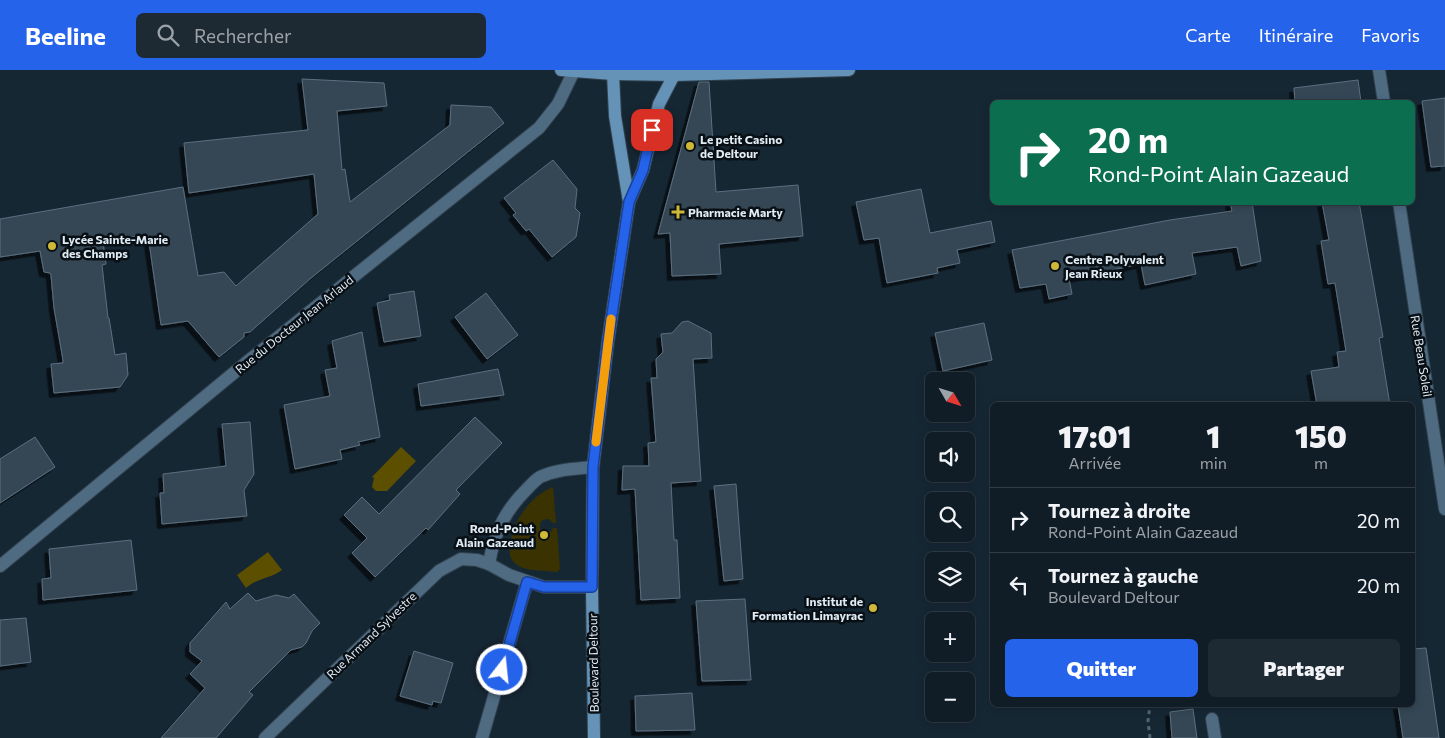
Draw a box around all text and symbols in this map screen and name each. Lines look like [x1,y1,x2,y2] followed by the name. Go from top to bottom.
[136,13,486,58] search box
[25,21,106,50] text: Beeline
[154,21,182,49] icon: search
[194,24,292,47] text: Rechercher
[1185,24,1231,46] text: Carte
[1259,24,1333,46] text: Itinéraire
[1361,24,1420,46] text: Favoris
[631,109,673,151] pin
[638,116,666,144] icon: arrive
[1088,117,1168,160] text: 20 m
[1005,120,1070,185] icon: right
[700,132,782,160] place label: Le petit Casino de Deltour
[684,140,696,152] marker: Le petit Casino de Deltour
[1088,160,1349,187] text: Rond-Point Alain Gazeaud
[688,205,783,219] place label: Pharmacie Marty
[672,206,684,218] marker: Pharmacie Marty
[62,232,168,260] place label: Lycée Sainte-Marie des Champs
[46,240,58,252] marker: Lycée Sainte-Marie des Champs
[1065,252,1164,281] place label: Centre Polyvalent Jean Rieux
[1049,260,1061,272] marker: Centre Polyvalent Jean Rieux
[232,272,356,377] street label: Rue du Docteur Jean Arlaud
[1409,314,1435,398] street label: Rue Beau Soleil
[925,372,975,422] north arrow
[925,372,975,722] map controls
[1058,417,1132,454] text: 17:01
[1206,417,1220,454] text: 1
[1295,417,1347,454] text: 150
[925,432,975,482] button: sound
[1068,453,1121,472] text: Arrivée
[1200,453,1227,472] text: min
[1314,453,1328,472] text: m
[925,492,975,542] button: search
[1048,499,1190,522] text: Tournez à droite
[1005,506,1033,534] icon: right
[1357,509,1400,532] text: 20 m
[455,521,534,549] place label: Rond-Point Alain Gazeaud
[1048,522,1238,541] text: Rond-Point Alain Gazeaud
[538,529,550,541] marker: Rond-Point Alain Gazeaud
[925,552,975,602] button: layers
[1048,564,1198,587] text: Tournez à gauche
[1005,571,1033,599] icon: left
[1357,574,1400,597] text: 20 m
[1048,587,1180,606] text: Boulevard Deltour
[323,589,419,681] street label: Rue Armand Sylvestre
[752,594,863,622] place label: Institut de Formation Limayrac
[867,602,879,614] marker: Institut de Formation Limayrac
[925,612,975,662] button: +
[585,613,601,712] street label: Boulevard Deltour
[1005,639,1198,697] button: Quitter
[1208,639,1400,697] button: Partager
[475,643,527,695] position arrow
[925,672,975,722] button: −

